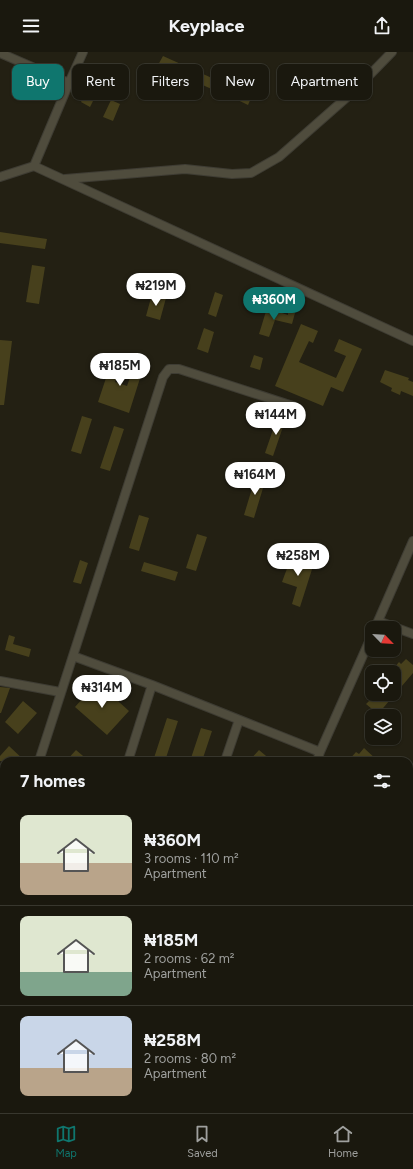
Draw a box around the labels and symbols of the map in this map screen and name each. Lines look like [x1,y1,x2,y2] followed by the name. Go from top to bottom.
[128,273,184,307] pin: ₦219M
[246,287,302,321] pin: ₦360M
[92,353,148,387] pin: ₦185M
[248,402,304,436] pin: ₦144M
[227,462,283,496] pin: ₦164M
[270,543,326,577] pin: ₦258M
[365,621,401,657] north arrow
[74,675,130,709] pin: ₦314M

